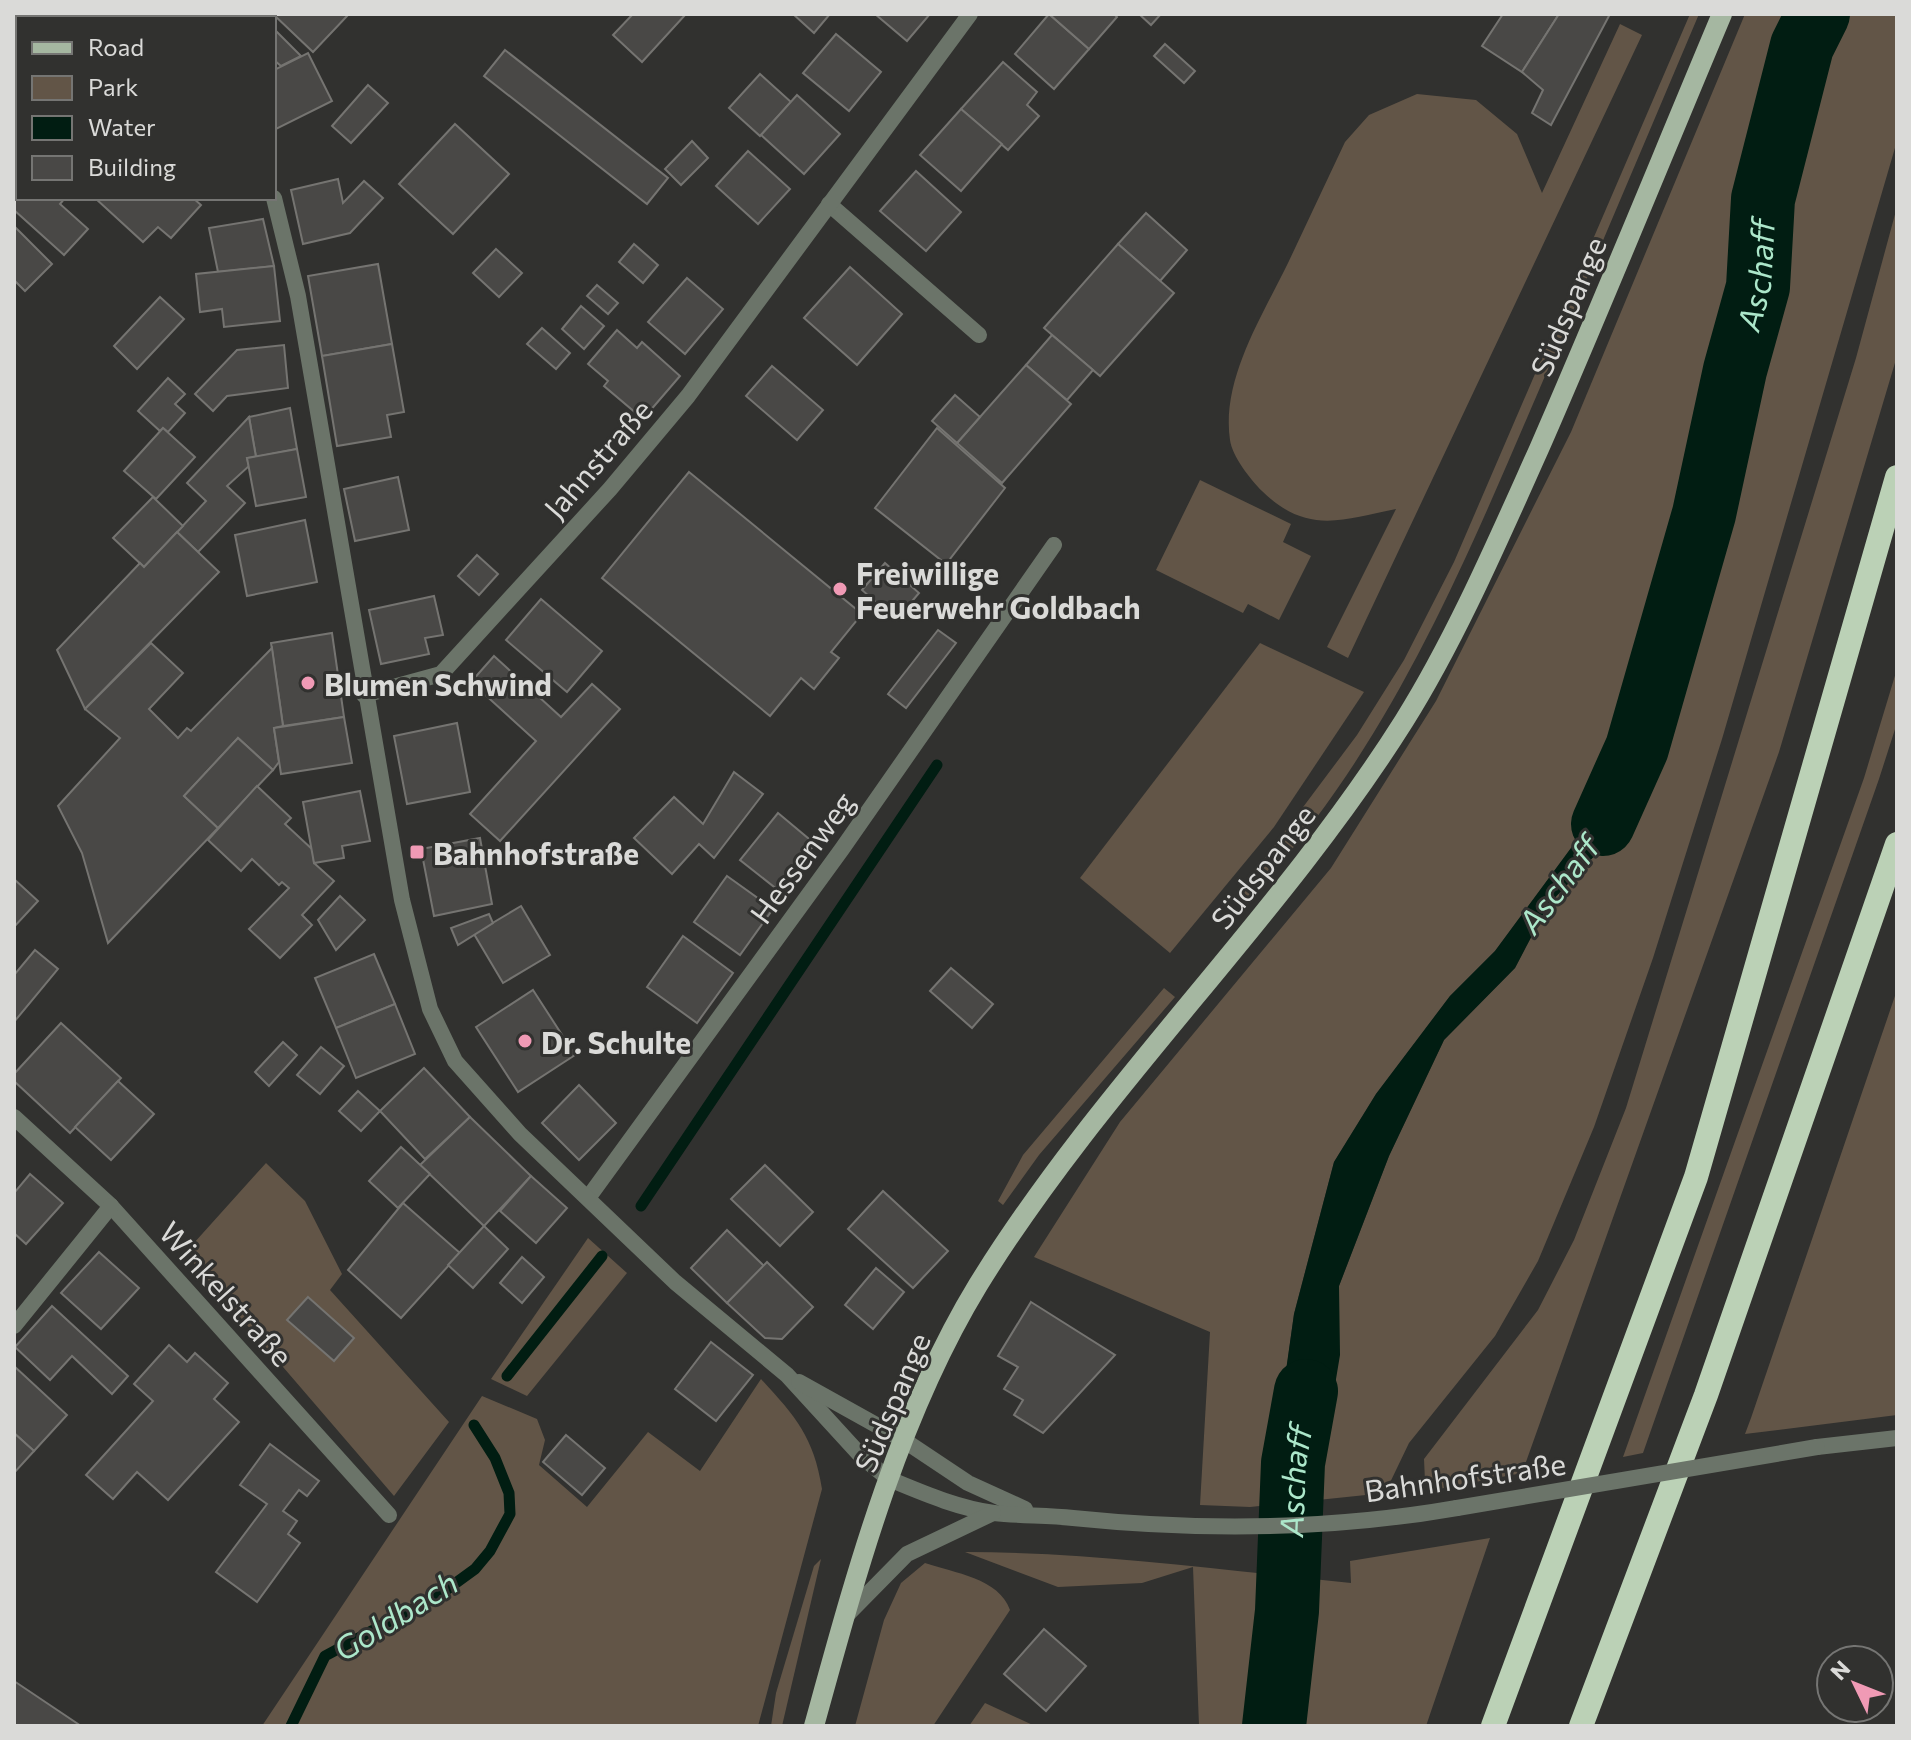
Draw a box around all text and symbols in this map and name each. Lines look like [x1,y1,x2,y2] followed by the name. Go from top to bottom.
[16,16,276,200] legend
[88,32,144,61] text: Road
[88,72,138,101] text: Park
[88,112,156,141] text: Water
[88,152,176,181] text: Building
[1727,215,1782,336] water label: Aschaff
[1521,231,1613,381] street label: Südspange
[535,391,659,525] street label: Jahnstraße
[856,554,1141,625] place label: Freiwillige Feuerwehr Goldbach
[831,580,849,598] marker: Freiwillige Feuerwehr Goldbach
[324,665,552,702] place label: Blumen Schwind
[299,674,317,692] marker: Blumen Schwind
[741,784,861,930] street label: Hessenweg
[1202,796,1322,936] street label: Südspange
[1508,824,1610,942] water label: Aschaff
[433,834,639,871] place label: Bahnhofstraße
[408,843,426,861] marker: Bahnhofstraße
[541,1023,691,1060] place label: Dr. Schulte
[516,1032,534,1050] marker: Dr. Schulte
[152,1213,302,1373] street label: Winkelstraße
[845,1327,937,1477] street label: Südspange
[1270,1418,1320,1539] water label: Aschaff
[1362,1444,1568,1508] street label: Bahnhofstraße
[325,1561,465,1669] water label: Goldbach
[1815,1644,1895,1724] north arrow
[1825,1655,1856,1685] text: N

